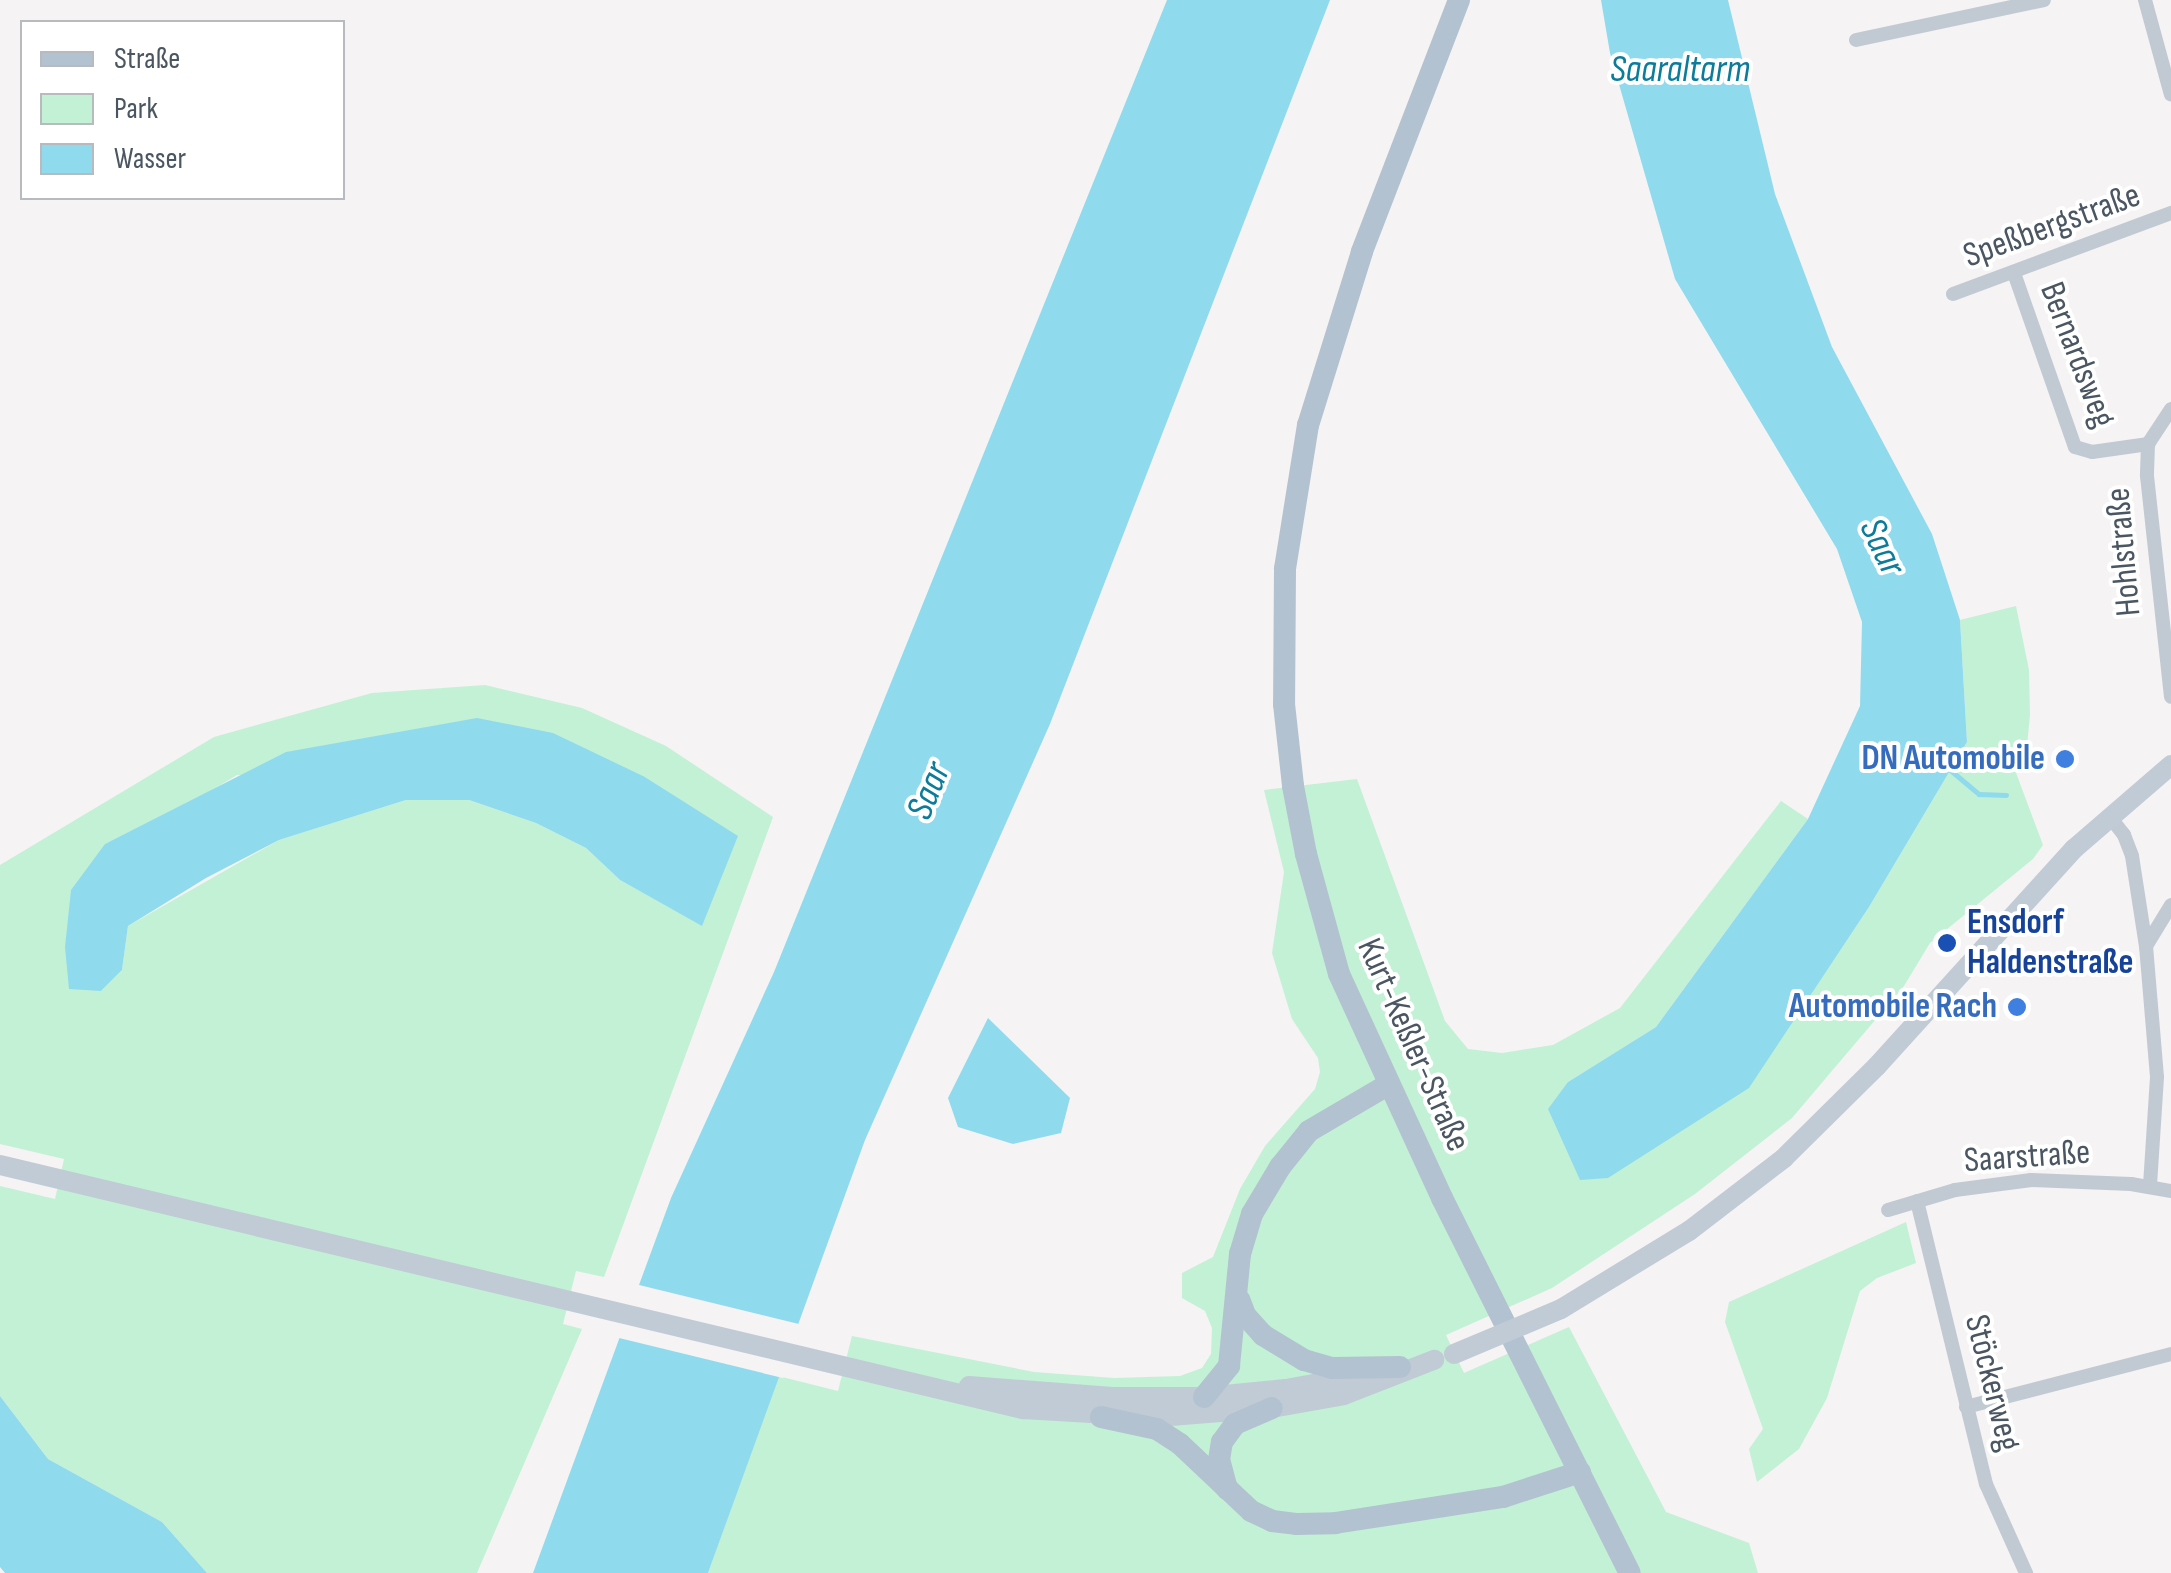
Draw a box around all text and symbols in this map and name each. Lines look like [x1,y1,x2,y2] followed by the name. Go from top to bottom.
[20,20,345,200] legend
[114,41,180,77] text: Straße
[1610,47,1750,93] water label: Saaraltarm
[114,91,158,127] text: Park
[114,141,186,177] text: Wasser
[1958,175,2146,277] street label: Speßbergstraße
[2030,276,2124,434] street label: Bernardsweg
[2097,486,2151,618] street label: Hohlstraße
[1849,511,1915,583] water label: Saar
[1861,738,2045,780] place label: DN Automobile
[2054,748,2076,770] marker: DN Automobile
[897,756,961,826] water label: Saar
[1967,902,2134,984] place label: Ensdorf Haldenstraße
[1347,932,1479,1158] street label: Kurt-Keßler-Straße
[1936,932,1958,954] marker: Ensdorf Haldenstraße
[1789,986,1997,1028] place label: Automobile Rach
[2006,996,2028,1018] marker: Automobile Rach
[1962,1132,2092,1182] street label: Saarstraße
[1955,1311,2029,1455] street label: Stöckerweg

